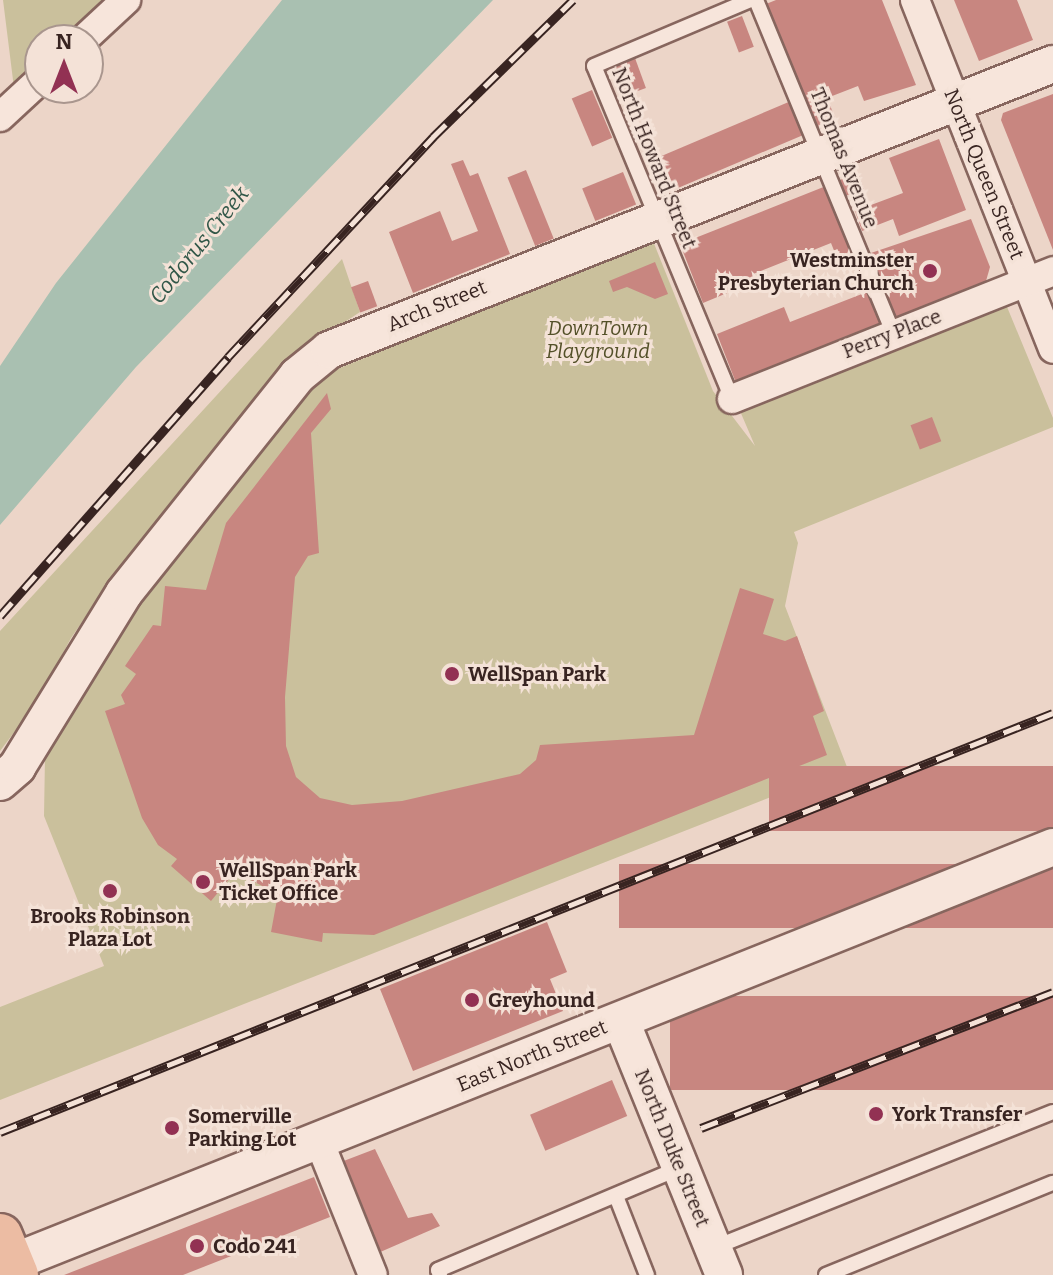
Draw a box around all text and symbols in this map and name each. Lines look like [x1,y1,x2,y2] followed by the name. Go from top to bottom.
[24,24,104,104] north arrow
[56,28,72,55] text: N
[607,64,701,252] street label: North Howard Street
[805,84,883,232] street label: Thomas Avenue
[939,85,1029,263] street label: North Queen Street
[144,181,254,309] water label: Codorus Creek
[718,248,914,295] place label: Westminster Presbyterian Church
[921,262,939,280] marker: Westminster Presbyterian Church
[384,275,490,337] street label: Arch Street
[839,304,945,364] street label: Perry Place
[546,317,650,364] park label: DownTown Playground
[468,662,606,686] place label: WellSpan Park
[443,665,461,683] marker: WellSpan Park
[219,858,357,905] place label: WellSpan Park Ticket Office
[194,873,212,891] marker: WellSpan Park Ticket Office
[101,882,119,900] marker: Brooks Robinson Plaza Lot
[30,904,190,951] place label: Brooks Robinson Plaza Lot
[488,988,595,1012] place label: Greyhound
[463,991,481,1009] marker: Greyhound
[454,1015,610,1097] street label: East North Street
[629,1066,715,1230] street label: North Duke Street
[892,1102,1022,1126] place label: York Transfer
[188,1104,296,1151] place label: Somerville Parking Lot
[867,1105,885,1123] marker: York Transfer
[163,1119,181,1137] marker: Somerville Parking Lot
[213,1234,296,1258] place label: Codo 241
[188,1237,206,1255] marker: Codo 241

